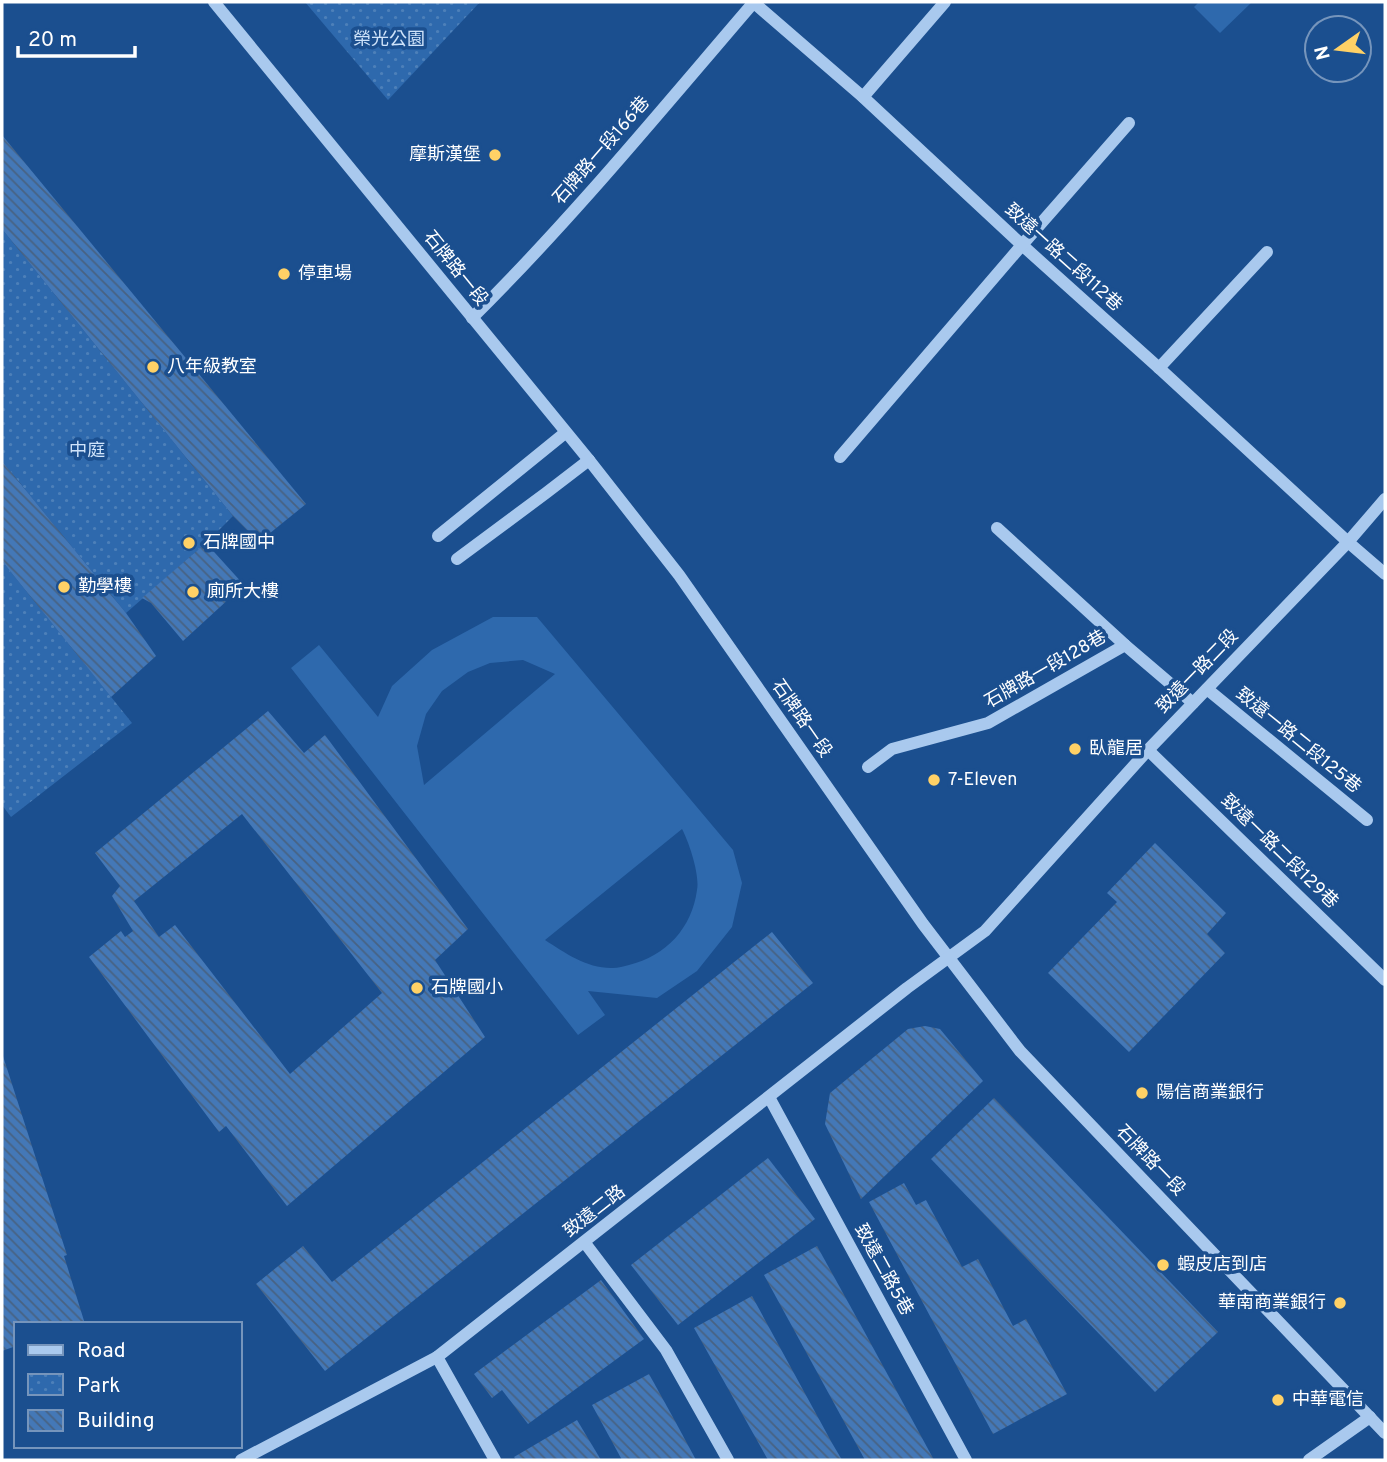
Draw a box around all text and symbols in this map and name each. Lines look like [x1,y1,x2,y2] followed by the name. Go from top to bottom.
[18,14,135,58] scale bar
[1303,14,1373,84] north arrow
[28,27,77,54] text: 20 m
[353,29,425,52] park label: 榮光公園
[1310,43,1337,62] text: N
[549,92,655,210] street label: 石牌路一段166巷
[409,144,481,167] place label: 摩斯漢堡
[487,147,503,163] marker: 摩斯漢堡
[999,199,1127,317] street label: 致遠一路二段112巷
[418,227,492,311] street label: 石牌路一段
[298,263,352,286] place label: 停車場
[276,266,292,282] marker: 停車場
[167,356,257,379] place label: 八年級教室
[145,359,161,375] marker: 八年級教室
[69,440,105,463] park label: 中庭
[203,532,275,555] place label: 石牌國中
[181,535,197,551] marker: 石牌國中
[78,576,132,599] place label: 勤學樓
[56,579,72,595] marker: 勤學樓
[207,581,279,604] place label: 廁所大樓
[185,584,201,600] marker: 廁所大樓
[1152,625,1244,719] street label: 致遠一路二段
[981,626,1111,714] street label: 石牌路一段128巷
[766,676,836,762] street label: 石牌路一段
[1231,683,1365,799] street label: 致遠一路二段125巷
[1089,738,1143,761] place label: 臥龍居
[1067,741,1083,757] marker: 臥龍居
[948,769,1017,792] place label: 7-Eleven
[926,772,942,788] marker: 7-Eleven
[1215,790,1343,914] street label: 致遠一路二段129巷
[431,977,503,1000] place label: 石牌國小
[409,980,425,996] marker: 石牌國小
[1156,1082,1264,1105] place label: 陽信商業銀行
[1134,1085,1150,1101] marker: 陽信商業銀行
[1110,1121,1190,1201] street label: 石牌路一段
[560,1181,630,1243] street label: 致遠二路
[848,1220,918,1320] street label: 致遠二路5巷
[1177,1254,1267,1277] place label: 蝦皮店到店
[1155,1257,1171,1273] marker: 蝦皮店到店
[1218,1292,1326,1315] place label: 華南商業銀行
[1332,1295,1348,1311] marker: 華南商業銀行
[14,1322,242,1448] legend
[77,1338,126,1365] text: Road
[77,1373,120,1400] text: Park
[1292,1389,1364,1412] place label: 中華電信
[1270,1392,1286,1408] marker: 中華電信
[77,1408,155,1435] text: Building

